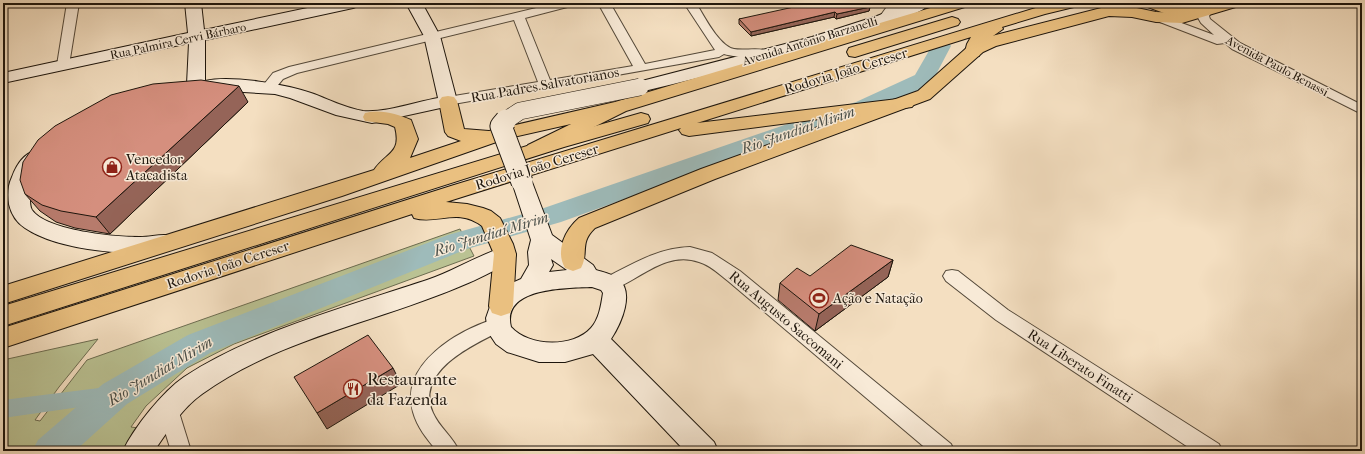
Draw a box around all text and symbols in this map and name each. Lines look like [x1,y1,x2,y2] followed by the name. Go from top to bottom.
[740,14,880,69] street label: Avenida Antônio Barzanelli
[109,20,247,62] street label: Rua Palmira Cervi Bárbaro
[1222,33,1331,99] street label: Avenida Paulo Benassi
[782,44,910,98] street label: Rodovia João Cereser
[469,64,621,106] street label: Rua Padres Salvatorianos
[738,102,857,158] water label: Rio Jundiaí Mirim
[473,140,601,194] street label: Rodovia João Cereser
[125,151,188,184] place label: Vencedor Atacadista
[101,156,123,178] shop icon: Vencedor Atacadista
[430,208,551,260] water label: Rio Jundiaí Mirim
[164,237,292,293] street label: Rodovia João Cereser
[726,267,846,373] street label: Rua Augusto Saccomani
[808,287,830,309] sports icon: Ação e Natação
[832,290,923,307] place label: Ação e Natação
[1024,326,1136,406] street label: Rua Liberato Finatti
[103,333,216,410] water label: Rio Jundiaí Mirim
[367,369,457,409] place label: Restaurante da Fazenda
[342,378,364,400] restaurant icon: Restaurante da Fazenda

